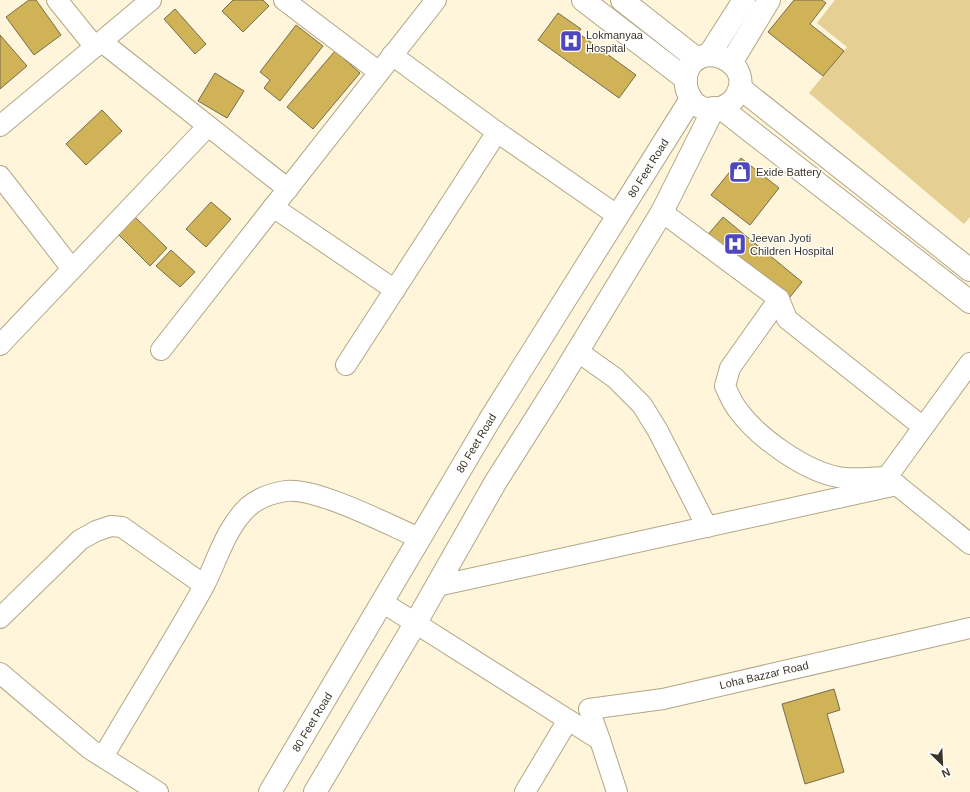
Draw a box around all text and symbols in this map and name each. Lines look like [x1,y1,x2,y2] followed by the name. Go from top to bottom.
[558,28,584,54] hospital icon: Lokmanyaa Hospital
[586,29,644,54] place label: Lokmanyaa Hospital
[625,137,671,199] street label: 80 Feet Road
[727,159,753,185] shop icon: Exide Battery
[756,166,822,178] place label: Exide Battery
[722,231,748,257] hospital icon: Jeevan Jyoti Children Hospital
[750,232,834,257] place label: Jeevan Jyoti Children Hospital
[454,411,498,475] street label: 80 Feet Road
[718,659,810,691] street label: Loha Bazzar Road
[290,690,334,754] street label: 80 Feet Road
[922,744,962,784] north arrow
[940,766,952,780] text: N

